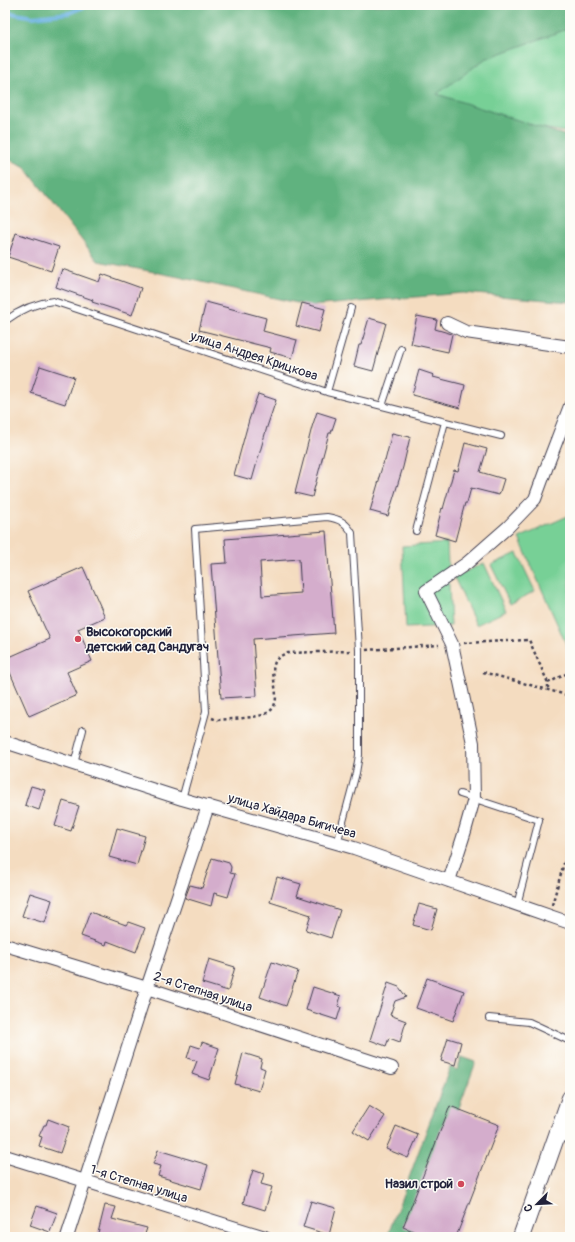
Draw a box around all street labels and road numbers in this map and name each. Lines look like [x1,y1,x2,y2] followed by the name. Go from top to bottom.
[187,328,320,384] street label: улица Андрея Крицкова
[225,790,358,842] street label: улица Хайдара Бигичева
[151,968,255,1016] street label: 2-я Степная улица
[88,1162,190,1206] street label: 1-я Степная улица

